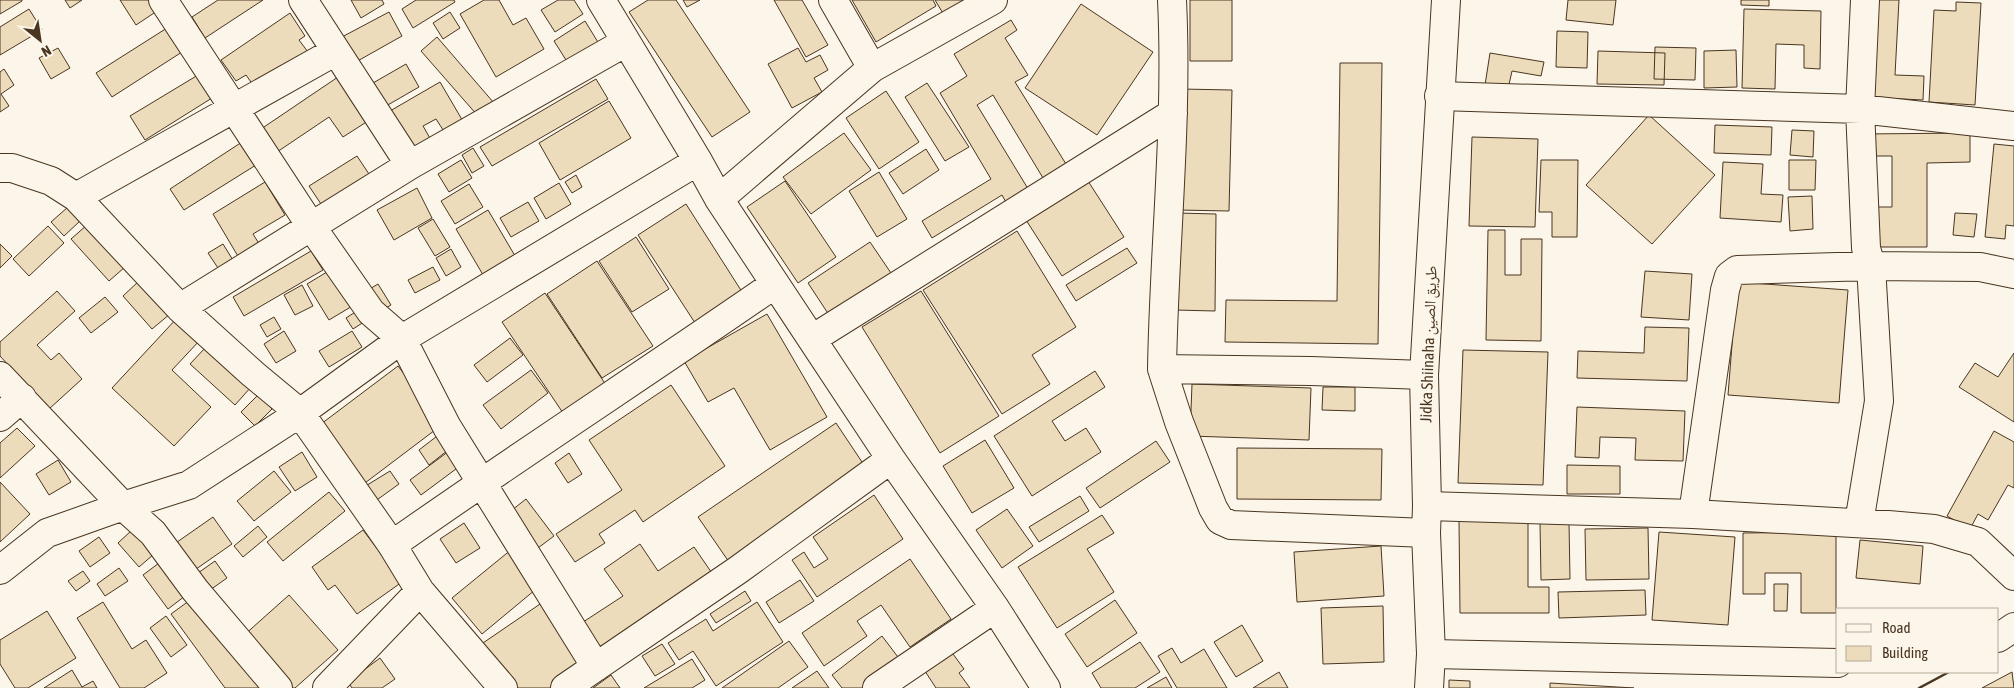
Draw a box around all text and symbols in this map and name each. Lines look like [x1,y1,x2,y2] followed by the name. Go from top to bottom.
[15,15,65,65] north arrow
[39,42,54,60] text: N
[1416,265,1442,423] street label: Jidka Shiinaha طريق الصين
[1836,608,1999,673] legend
[1882,619,1911,636] text: Road
[1882,644,1928,661] text: Building

